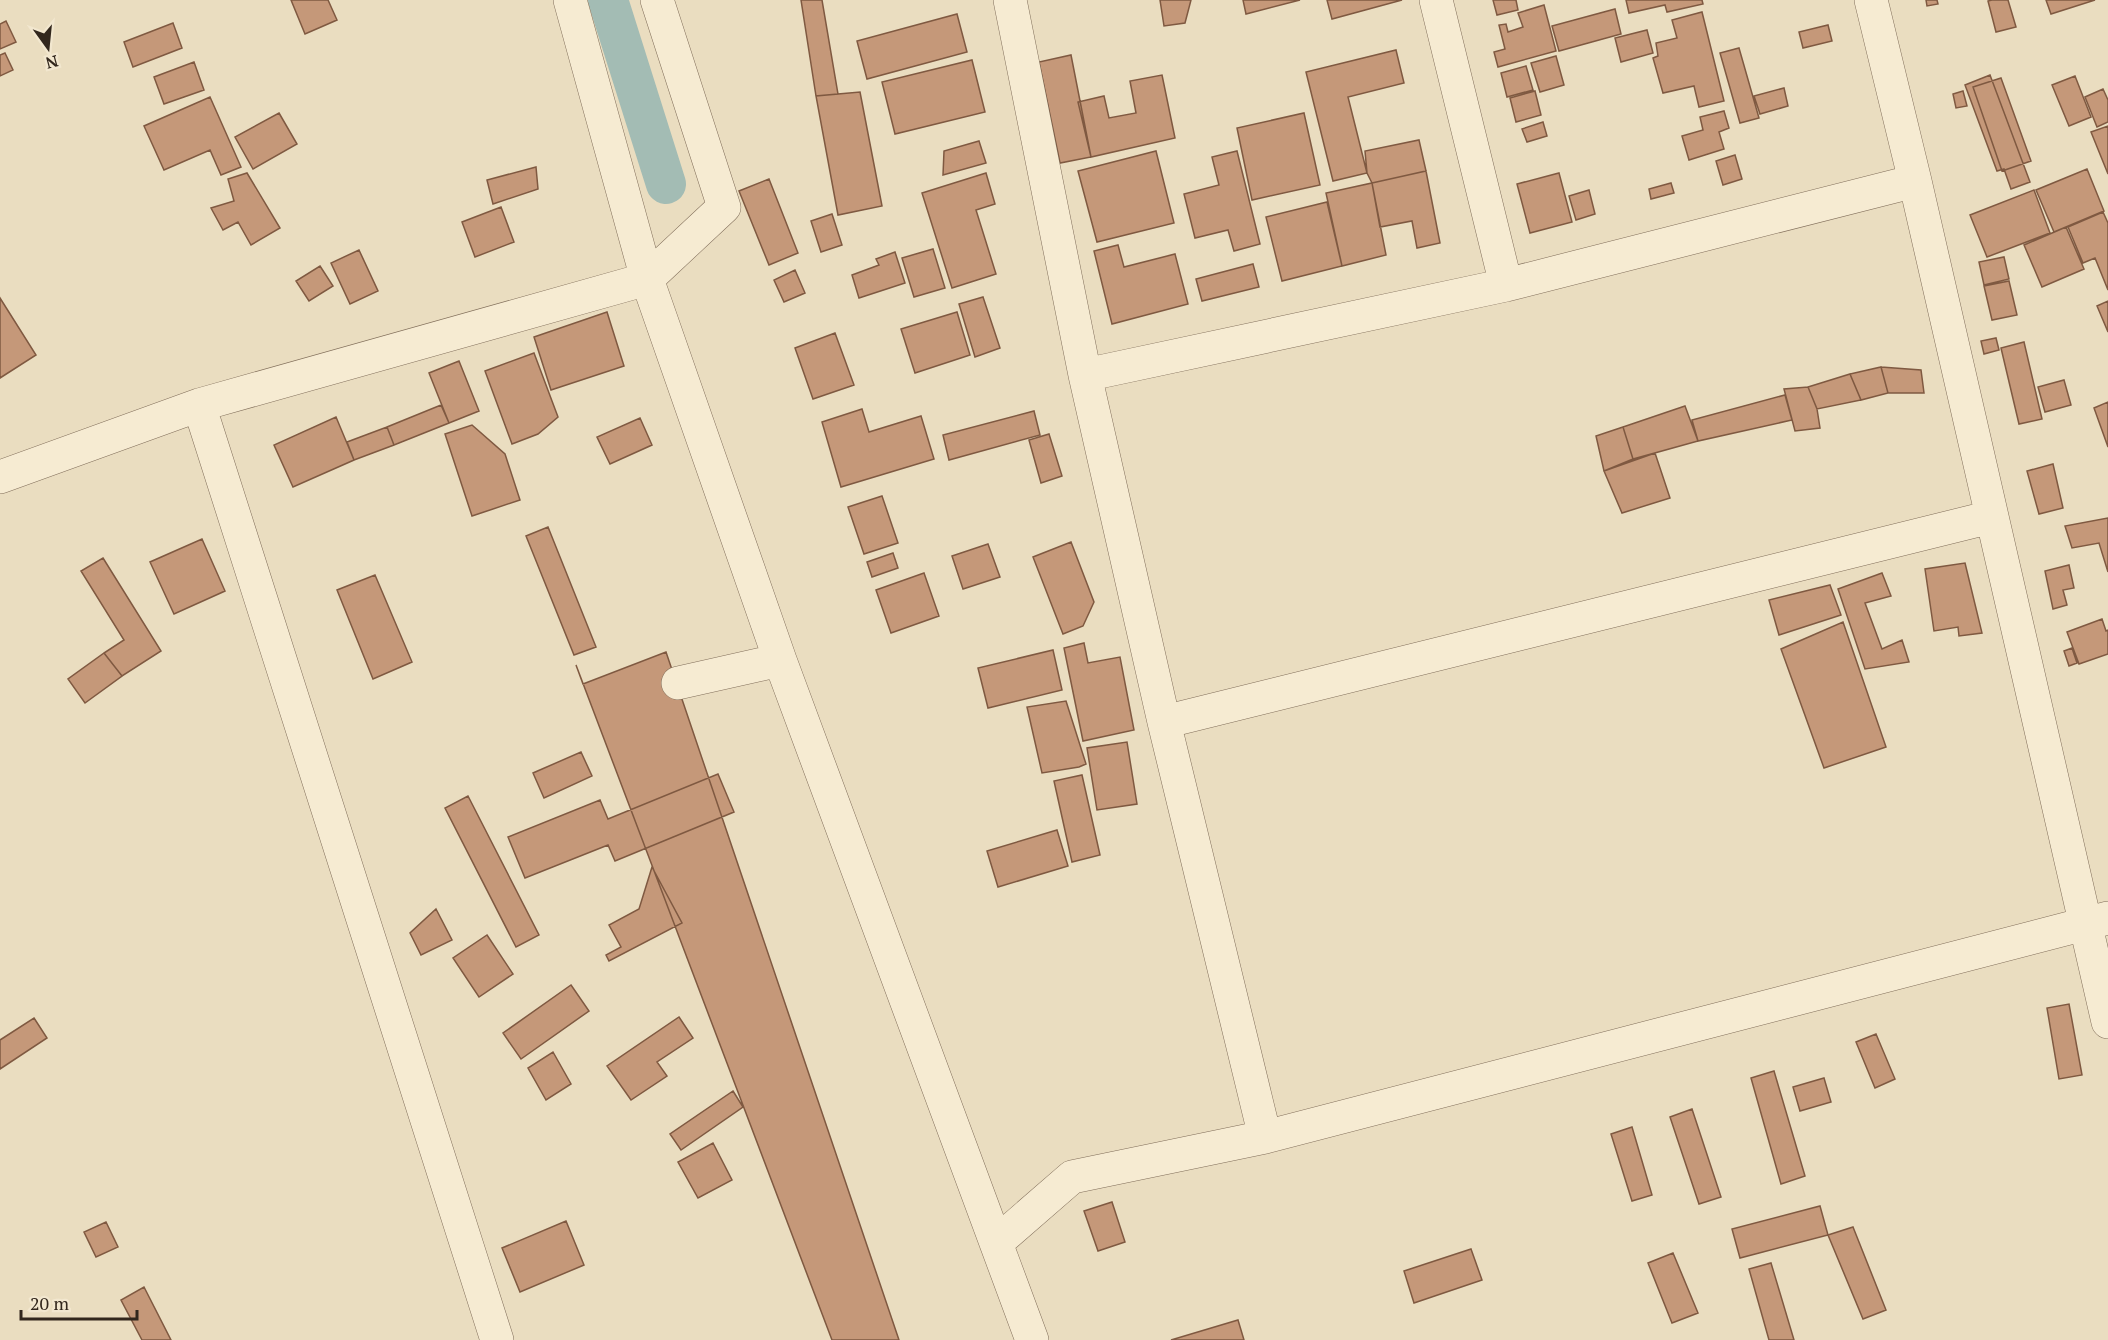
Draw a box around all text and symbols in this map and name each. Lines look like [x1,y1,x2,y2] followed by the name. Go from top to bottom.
[18,18,78,78] north arrow
[43,50,61,75] text: N
[21,1283,136,1321] scale bar
[30,1291,70,1315] text: 20 m

